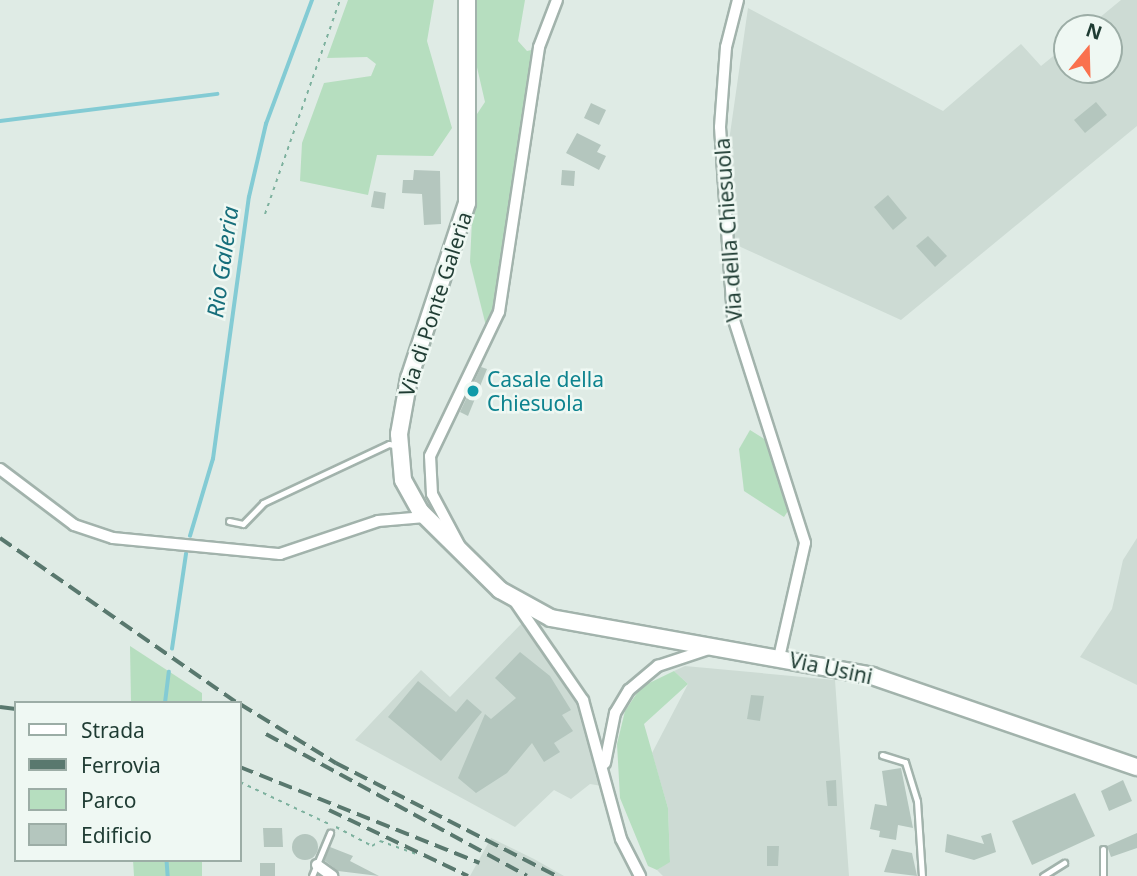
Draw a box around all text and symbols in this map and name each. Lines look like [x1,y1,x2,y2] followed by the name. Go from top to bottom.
[1053,14,1123,84] north arrow
[1083,16,1106,46] text: N
[709,137,747,323] street label: Via della Chiesuola
[201,204,243,320] water label: Rio Galeria
[393,209,477,399] street label: Via di Ponte Galeria
[487,366,604,416] place label: Casale della Chiesuola
[465,383,481,399] marker: Casale della Chiesuola
[787,647,875,689] street label: Via Usini
[14,701,242,862] legend
[81,716,145,744] text: Strada
[81,751,161,779] text: Ferrovia
[81,786,137,814] text: Parco
[81,821,152,849] text: Edificio

